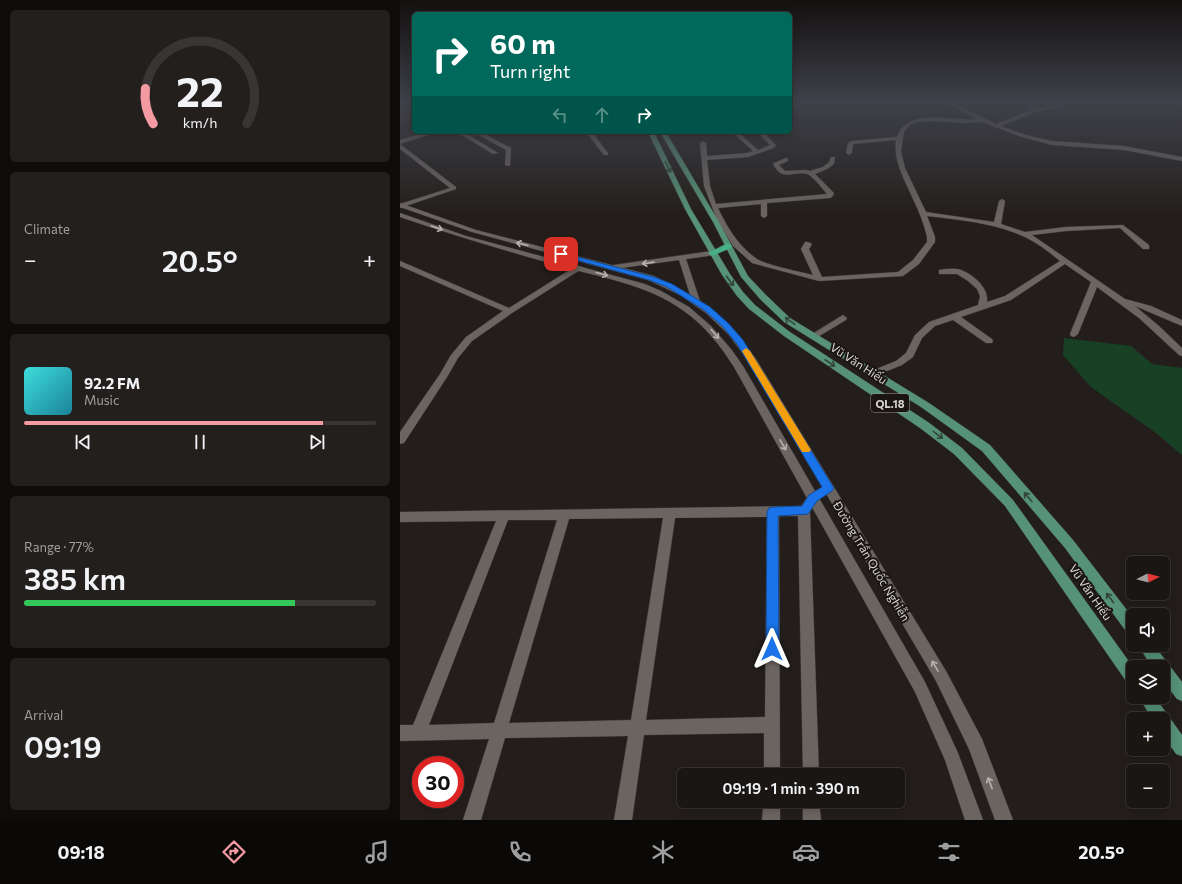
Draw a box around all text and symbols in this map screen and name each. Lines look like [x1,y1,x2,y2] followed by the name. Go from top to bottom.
[490,26,556,60] text: 60 m
[424,28,476,80] icon: right
[490,60,570,82] text: Turn right
[176,65,224,116] text: 22
[549,104,571,126] icon: left
[591,104,613,126] icon: ahead
[633,104,655,126] icon: right
[183,113,217,131] text: km/h
[665,161,672,173] one-way arrow
[24,221,70,237] text: Climate
[430,225,442,233] one-way arrow
[544,237,578,271] pin
[516,240,529,247] one-way arrow
[162,241,238,278] text: 20.5°
[550,243,572,265] icon: arrive
[24,246,37,273] text: −
[363,246,376,273] text: +
[642,259,655,267] one-way arrow
[596,271,609,278] one-way arrow
[726,275,734,286] one-way arrow
[785,317,796,325] one-way arrow
[711,329,720,339] one-way arrow
[828,339,890,387] street label: Vũ Văn Hiếu
[824,359,836,367] one-way arrow
[84,374,140,392] text: 92.2 FM
[84,392,119,408] text: Music
[871,394,909,412] road number: QL.18
[72,431,94,453] icon: previous
[189,431,211,453] icon: pause
[306,431,328,453] icon: next
[932,431,943,440] one-way arrow
[779,439,787,451] one-way arrow
[1023,492,1033,502] one-way arrow
[830,498,913,623] street label: Đường Trần Quốc Nghiễn
[24,539,94,555] text: Range · 77%
[1126,556,1170,600] north arrow
[1126,556,1170,808] map controls
[24,559,126,596] text: 385 km
[1067,561,1115,623] street label: Vũ Văn Hiếu
[1105,593,1114,604] one-way arrow
[1126,608,1170,652] button: sound
[751,628,793,670] position arrow
[931,660,939,672] one-way arrow
[1126,660,1170,704] button: layers
[24,707,63,723] text: Arrival
[1126,712,1170,756] button: +
[24,727,102,764] text: 09:19
[412,756,464,808] speed limit sign: 30
[1126,764,1170,808] button: −
[986,778,994,790] one-way arrow
[723,779,860,797] text: 09:19 · 1 min · 390 m
[220,838,248,866] icon: directions
[363,838,391,866] icon: music
[506,838,534,866] icon: phone
[649,838,677,866] icon: climate
[792,838,820,866] icon: car
[935,838,963,866] icon: filters
[58,841,105,863] text: 09:18
[1078,841,1124,863] text: 20.5°

